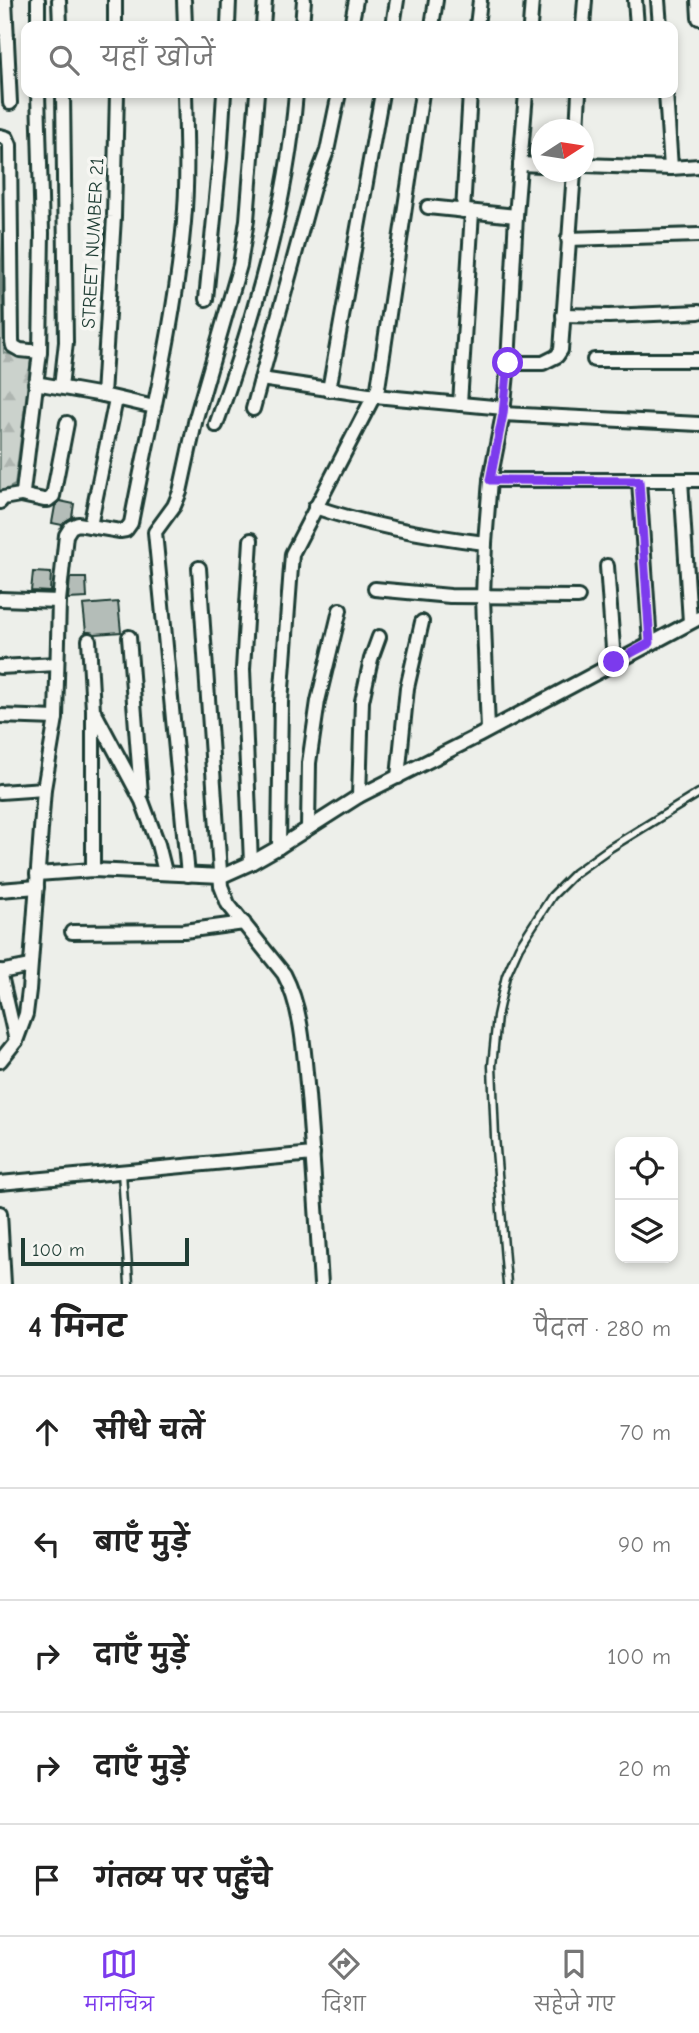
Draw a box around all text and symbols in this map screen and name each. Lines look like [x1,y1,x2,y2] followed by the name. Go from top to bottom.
[21,21,678,98] search box
[45,41,83,79] icon: search
[101,43,215,73] text: यहाँ खोजें
[531,119,594,182] north arrow
[78,157,108,329] street label: STREET NUMBER 21
[492,347,523,378] route start
[598,646,629,677] route end
[615,1137,678,1263] map controls
[615,1137,678,1200] button: locate
[615,1200,678,1263] button: layers
[21,1235,189,1267] scale bar
[32,1239,85,1261] text: 100 m
[28,1310,126,1345] text: 4 मिनट
[534,1315,671,1342] text: पैदल · 280 m
[28,1413,66,1451] icon: ahead
[95,1416,204,1446] text: सीधे चलें
[619,1419,671,1446] text: 70 m
[28,1525,66,1563] icon: left
[95,1528,189,1558] text: बाएँ मुड़ें
[618,1531,671,1558] text: 90 m
[28,1637,66,1675] icon: right
[95,1640,188,1670] text: दाएँ मुड़ें
[607,1643,671,1670] text: 100 m
[28,1749,66,1787] icon: right
[95,1752,188,1782] text: दाएँ मुड़ें
[618,1755,671,1782] text: 20 m
[28,1861,66,1899] icon: arrive
[95,1864,272,1894] text: गंतव्य पर पहुँचे
[84,1945,154,2025] tab: मानचित्र
[323,1945,366,2025] tab: दिशा
[534,1945,615,2025] tab: सहेजे गए

